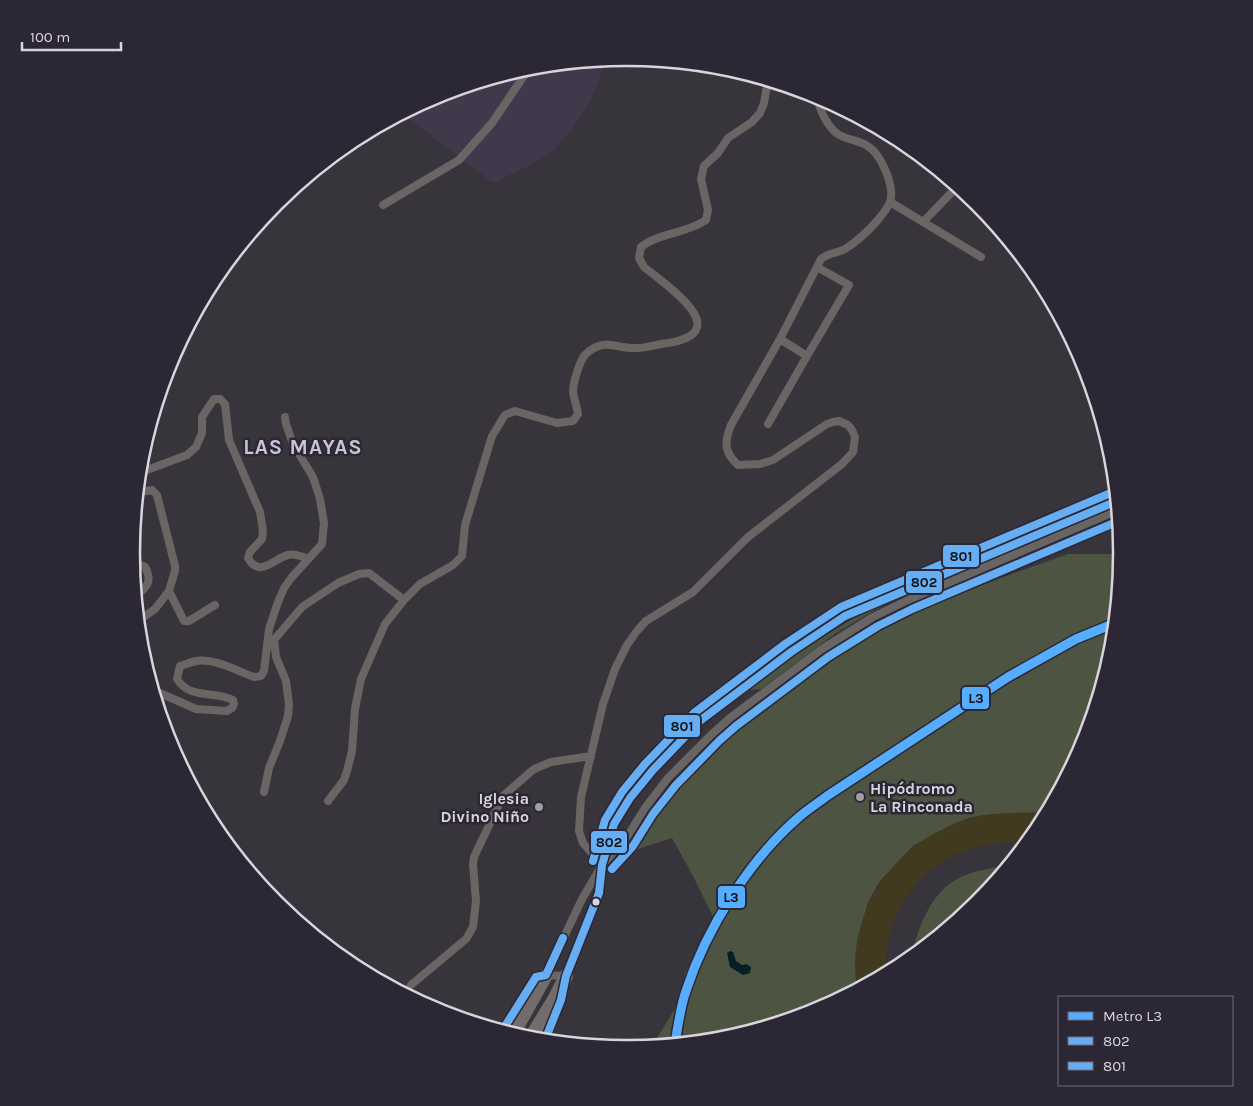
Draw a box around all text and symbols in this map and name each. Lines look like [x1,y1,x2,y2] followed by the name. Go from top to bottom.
[22,20,121,52] scale bar
[30,28,70,46] text: 100 m
[243,435,363,459] district label: LAS MAYAS
[942,544,980,568] line badge: 801
[950,548,972,565] text: 801
[905,570,943,594] line badge: 802
[911,574,937,591] text: 802
[961,686,990,710] line badge: L3
[968,690,984,707] text: L3
[663,714,701,738] line badge: 801
[671,718,693,735] text: 801
[870,779,973,816] place label: Hipódromo La Rinconada
[440,789,529,826] place label: Iglesia Divino Niño
[854,791,866,803] marker: Hipódromo La Rinconada
[533,801,545,813] marker: Iglesia Divino Niño
[590,830,628,854] line badge: 802
[596,834,622,851] text: 802
[717,885,746,909] line badge: L3
[723,889,739,906] text: L3
[591,897,601,907] unlabelled marker
[1058,996,1233,1086] legend
[1103,1007,1162,1025] text: Metro L3
[1103,1032,1130,1050] text: 802
[1103,1057,1126,1075] text: 801

